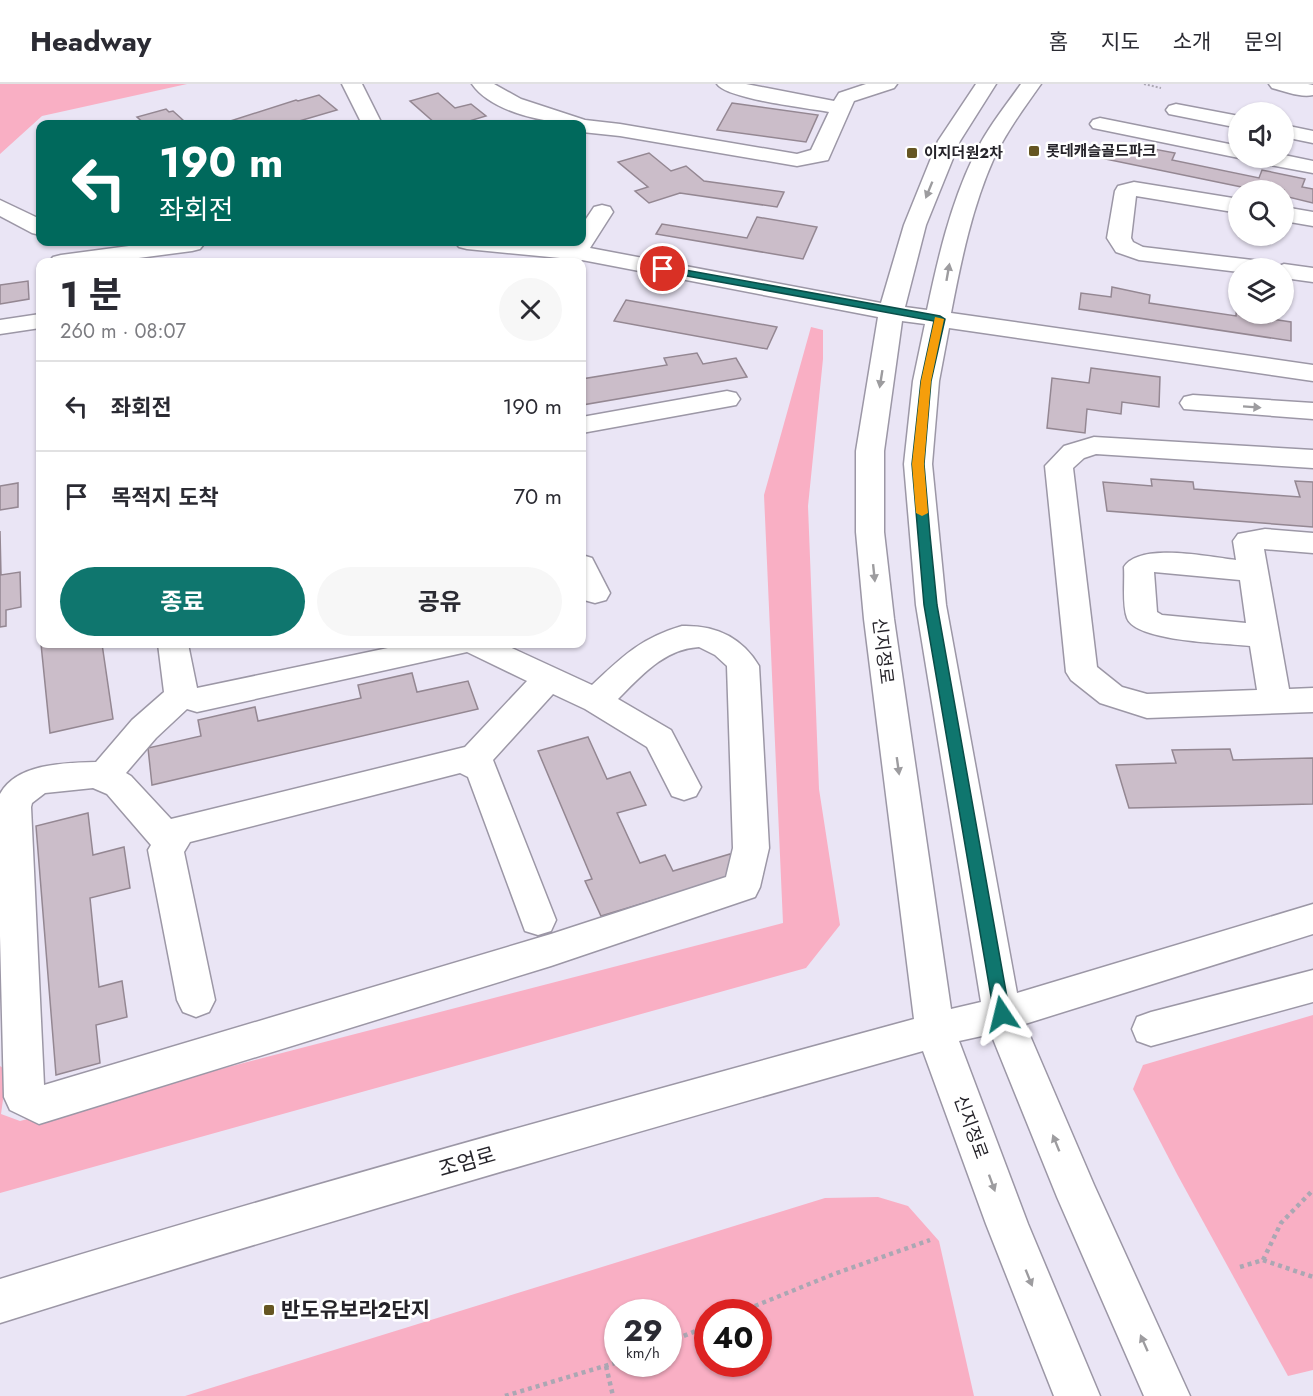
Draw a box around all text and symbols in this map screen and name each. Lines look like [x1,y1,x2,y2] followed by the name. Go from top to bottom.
[30,21,151,62] text: Headway
[1049,27,1068,57] text: 홈
[1101,27,1140,57] text: 지도
[1173,27,1211,57] text: 소개
[1244,27,1283,57] text: 문의
[1228,102,1294,324] map controls
[1228,102,1294,168] button: sound
[159,132,283,193] text: 190 m
[1046,140,1157,162] place label: 롯데캐슬골드파크
[924,142,1003,164] place label: 이지더원2차
[60,144,138,222] icon: left
[1027,144,1041,158] marker: 롯데캐슬골드파크
[905,146,919,160] marker: 이지더원2차
[1228,180,1294,246] button: search
[924,182,934,200] one-way arrow
[159,190,234,229] text: 좌회전
[637,243,688,294] pin
[646,252,679,285] icon: arrive
[1228,258,1294,324] button: layers
[944,262,953,281] one-way arrow
[60,268,122,320] text: 1 분
[499,278,562,341] button: close
[60,317,186,346] text: 260 m · 08:07
[876,369,885,388] one-way arrow
[60,390,93,423] icon: left
[502,390,562,422] text: 190 m
[111,391,172,423] text: 좌회전
[1242,402,1261,411] one-way arrow
[60,480,93,513] icon: arrive
[513,480,562,512] text: 70 m
[111,481,219,513] text: 목적지 도착
[869,563,879,582] one-way arrow
[60,567,305,636] button: 종료
[317,567,562,636] button: 공유
[866,617,900,685] street label: 신지정로
[894,757,903,776] one-way arrow
[970,982,1034,1046] position arrow
[947,1091,995,1163] street label: 신지정로
[1051,1134,1060,1152] one-way arrow
[435,1140,499,1184] street label: 조엄로
[987,1175,997,1193] one-way arrow
[1024,1270,1034,1288] one-way arrow
[281,1295,430,1325] place label: 반도유보라2단지
[694,1299,772,1377] speed limit sign: 40
[262,1303,276,1317] marker: 반도유보라2단지
[623,1309,663,1352] text: 29
[1139,1334,1148,1351] one-way arrow
[626,1342,660,1364] text: km/h

